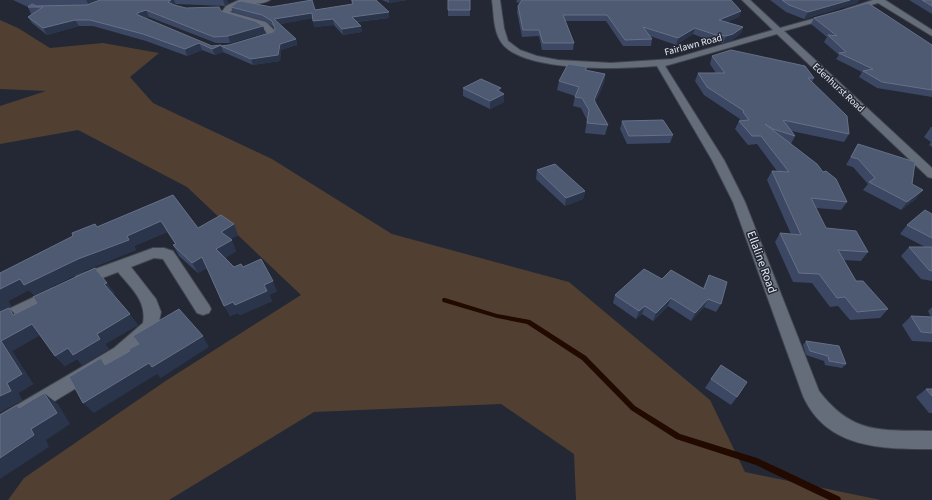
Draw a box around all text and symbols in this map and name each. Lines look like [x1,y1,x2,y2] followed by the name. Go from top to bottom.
[663,31,724,59] street label: Fairlawn Road
[809,60,867,115] street label: Edenhurst Road
[742,229,781,296] street label: Ellaline Road

